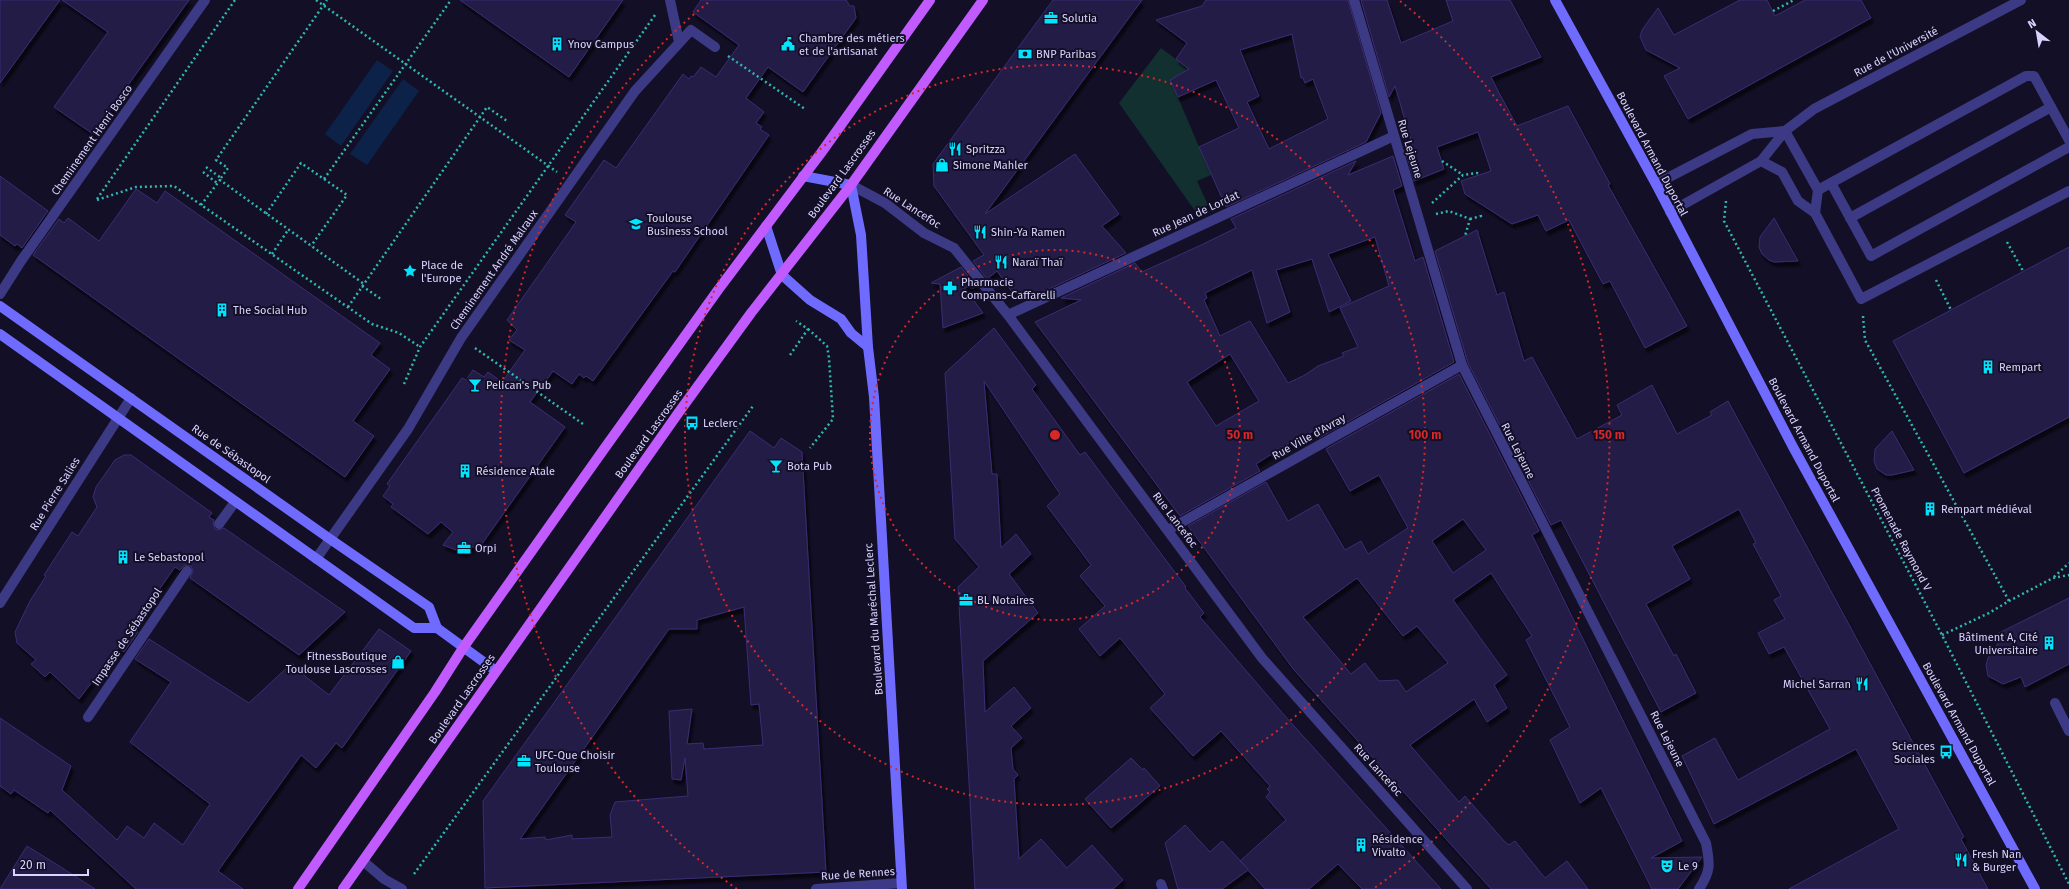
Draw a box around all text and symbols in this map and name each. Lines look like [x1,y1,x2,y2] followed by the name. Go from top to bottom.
[1043,10,1059,26] office icon: Solutia
[1062,12,1097,25] place label: Solutia
[2017,12,2057,52] north arrow
[2026,16,2039,31] text: N
[1852,24,1940,80] street label: Rue de l'Université
[799,32,905,58] place label: Chambre des métiers et de l'artisanat
[549,36,565,52] building icon: Ynov Campus
[780,36,796,52] public building icon: Chambre des métiers et de l'artisanat
[568,38,634,51] place label: Ynov Campus
[1017,46,1033,62] bank icon: BNP Paribas
[1036,48,1096,61] place label: BNP Paribas
[49,82,135,198] street label: Cheminement Henri Bosco
[1614,90,1690,218] street label: Boulevard Armand Duportal
[1395,118,1425,180] street label: Rue Lejeune
[805,127,879,221] street label: Boulevard Lascrosses
[947,141,963,157] restaurant icon: Spritzza
[966,143,1005,156] place label: Spritzza
[934,157,950,173] shop icon: Simone Mahler
[953,159,1028,172] place label: Simone Mahler
[881,185,943,231] street label: Rue Lancefoc
[1151,188,1241,240] street label: Rue Jean de Lordat
[447,207,541,333] street label: Cheminement André Malraux
[647,212,728,238] place label: Toulouse Business School
[628,216,644,232] school or university icon: Toulouse Business School
[972,224,988,240] restaurant icon: Shin-Ya Ramen
[991,226,1065,239] place label: Shin-Ya Ramen
[993,254,1009,270] restaurant icon: Naraï Thaï
[1012,256,1063,269] place label: Naraï Thaï
[421,259,463,285] place label: Place de l'Europe
[402,263,418,279] place icon: Place de l'Europe
[961,276,1056,302] place label: Pharmacie Compans-Caffarelli
[942,280,958,296] pharmacy icon: Pharmacie Compans-Caffarelli
[214,302,230,318] building icon: The Social Hub
[233,304,307,317] place label: The Social Hub
[1980,359,1996,375] building icon: Rempart
[1999,361,2042,374] place label: Rempart
[1766,376,1842,504] street label: Boulevard Armand Duportal
[467,377,483,393] bar icon: Pelican's Pub
[486,379,551,392] place label: Pelican's Pub
[612,387,686,481] street label: Boulevard Lascrosses
[1270,411,1349,463] street label: Rue Ville d'Avray
[684,415,700,431] bus stop icon: Leclerc
[703,417,738,430] place label: Leclerc
[1498,421,1538,481] street label: Rue Lejeune
[189,422,273,486] street label: Rue de Sébastopol
[1048,428,1062,442] centre of rings
[1227,428,1253,442] text: 50 m
[1409,428,1441,442] text: 100 m
[1593,428,1625,442] text: 150 m
[27,455,83,533] street label: Rue Pierre Salies
[768,458,784,474] bar icon: Bota Pub
[787,460,832,473] place label: Bota Pub
[457,463,473,479] building icon: Résidence Atale
[476,465,555,478] place label: Résidence Atale
[1868,485,1934,594] street label: Promenade Raymond V
[1150,490,1200,550] street label: Rue Lancefoc
[1922,501,1938,517] building icon: Rempart médiéval
[1941,503,2032,516] place label: Rempart médiéval
[456,540,472,556] office icon: Orpi
[475,542,497,555] place label: Orpi
[862,543,886,695] street label: Boulevard du Maréchal Leclerc
[115,549,131,565] building icon: Le Sebastopol
[134,551,204,564] place label: Le Sebastopol
[89,586,165,688] street label: Impasse de Sébastopol
[958,592,974,608] office icon: BL Notaires
[977,594,1034,607] place label: BL Notaires
[1959,631,2038,657] place label: Bâtiment A, Cité Universitaire
[2041,635,2057,651] building icon: Bâtiment A, Cité Universitaire
[286,650,387,676] place label: FitnessBoutique Toulouse Lascrosses
[426,652,498,746] street label: Boulevard Lascrosses
[390,654,406,670] shop icon: FitnessBoutique Toulouse Lascrosses
[1920,660,1998,788] street label: Boulevard Armand Duportal
[1854,676,1870,692] restaurant icon: Michel Sarran
[1783,678,1851,691] place label: Michel Sarran
[1647,709,1687,769] street label: Rue Lejeune
[1892,740,1935,766] place label: Sciences Sociales
[1351,741,1405,799] street label: Rue Lancefoc
[1938,744,1954,760] bus stop icon: Sciences Sociales
[535,749,616,775] place label: UFC-Que Choisir Toulouse
[516,753,532,769] office icon: UFC-Que Choisir Toulouse
[1372,833,1423,859] place label: Résidence Vivalto
[1353,837,1369,853] building icon: Résidence Vivalto
[1972,848,2021,874] place label: Fresh Nan & Burger
[14,851,88,877] scale bar
[1953,852,1969,868] restaurant icon: Fresh Nan & Burger
[20,858,46,872] text: 20 m
[1659,858,1675,874] theatre icon: Le 9
[1678,860,1698,873] place label: Le 9
[821,865,895,883] street label: Rue de Rennes

